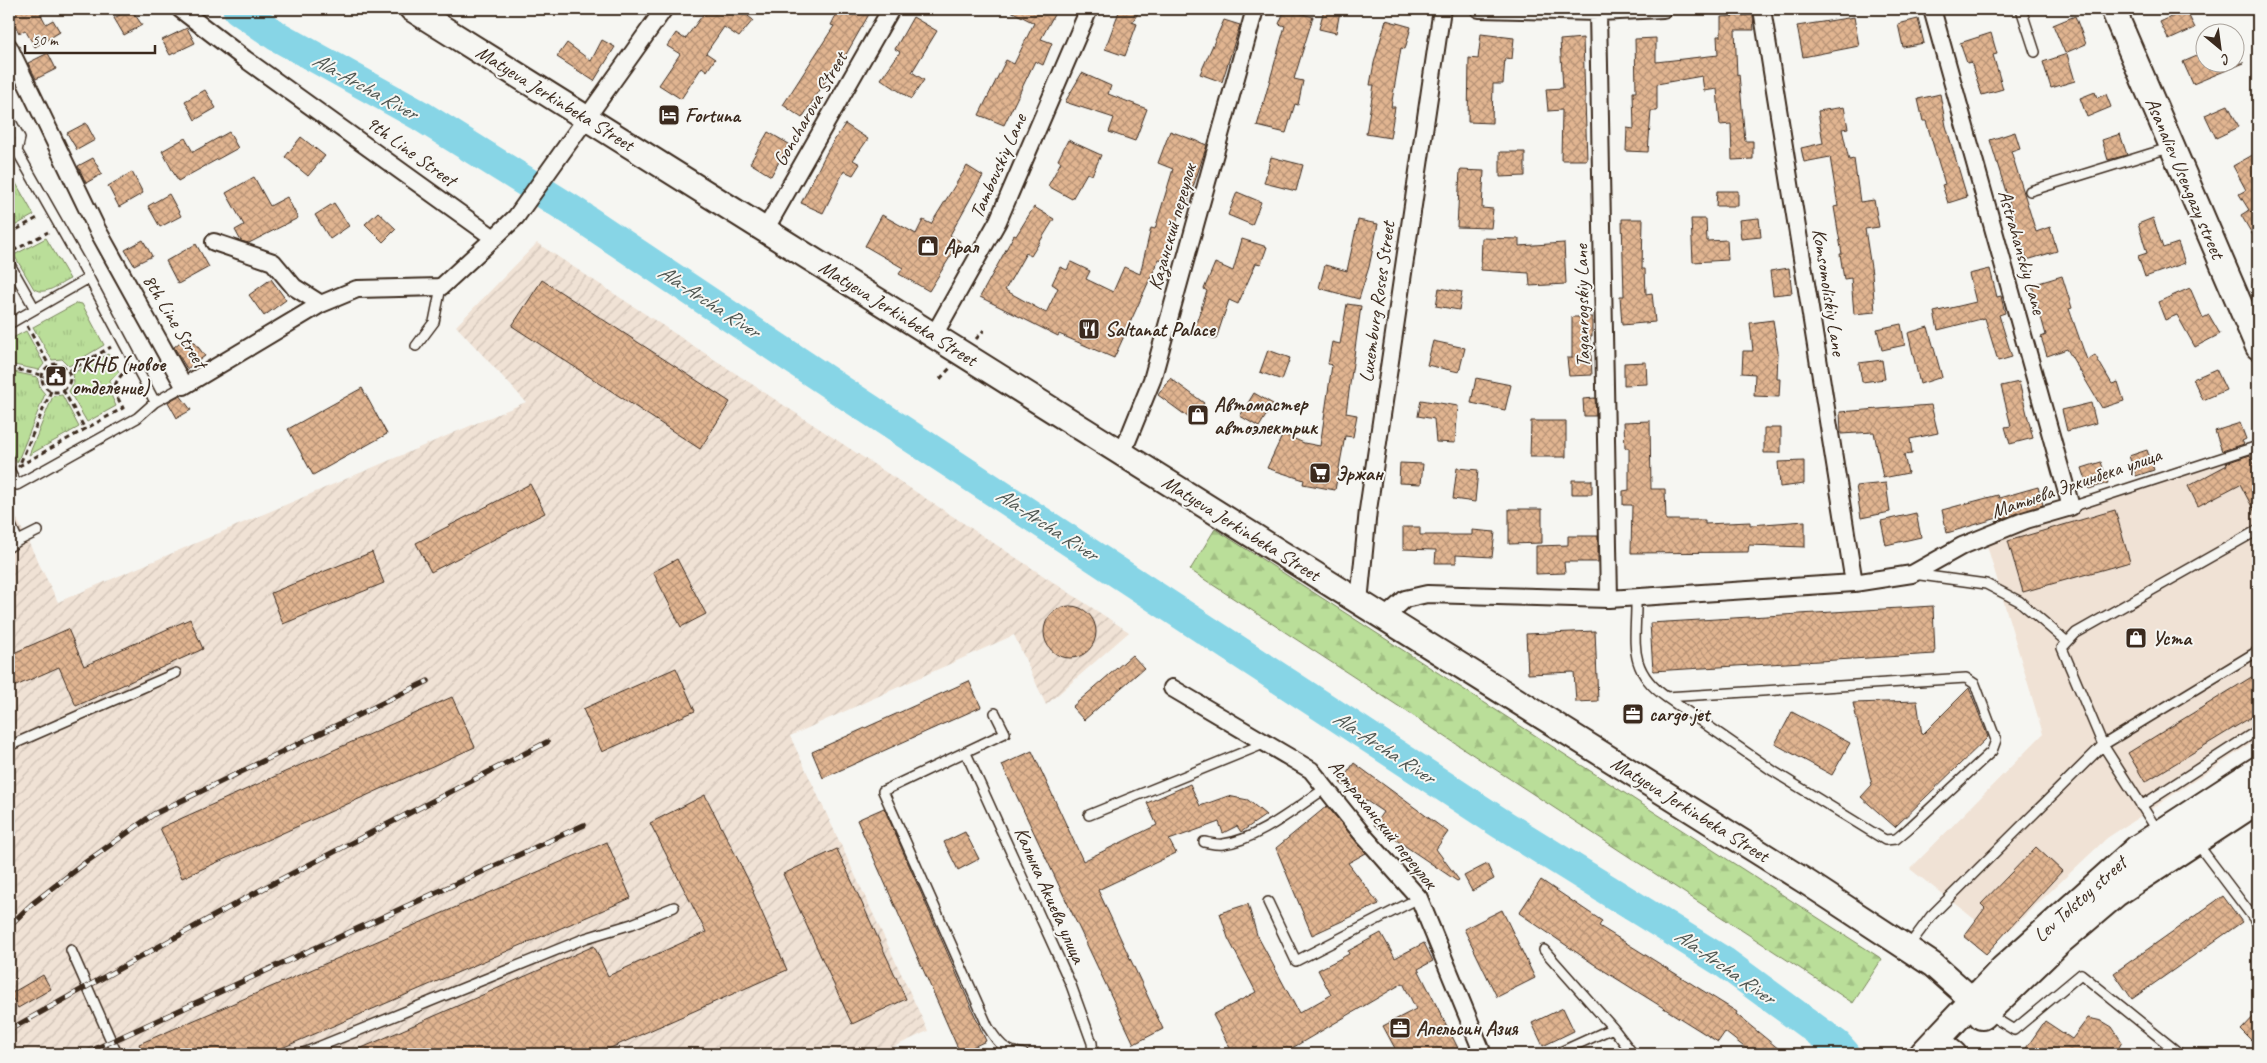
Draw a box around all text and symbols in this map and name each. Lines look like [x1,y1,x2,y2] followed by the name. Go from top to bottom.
[25,22,155,54] scale bar
[2194,22,2244,72] north arrow
[32,31,59,50] text: 50 m
[471,39,641,158] street label: Matyeva Jerkinbeka Street
[767,45,854,170] street label: Goncharova Street
[308,47,425,127] water label: Ala-Archa River
[2217,50,2233,69] text: С
[2140,93,2231,265] street label: Asanaliev Usengazy street
[657,103,681,127] hotel icon: Fortuna
[685,103,742,128] place label: Fortuna
[964,108,1033,222] street label: Tambovskiy Lane
[361,110,464,194] street label: 9th Line Street
[1142,160,1203,293] street label: Казанский переулок
[1992,187,2052,318] street label: Astrahanskiy Lane
[1353,218,1401,384] street label: Luxemburg Roses Street
[1807,227,1852,359] street label: Komsomoliskiy Lane
[916,234,940,258] shop icon: Арал
[944,234,980,259] place label: Арал
[1568,243,1596,368] street label: Taganrogskiy Lane
[814,254,984,373] street label: Matyeva Jerkinbeka Street
[653,259,767,345] water label: Ala-Archa River
[137,269,215,376] street label: 8th Line Street
[1077,317,1101,341] restaurant icon: Saltanat Palace
[1105,317,1216,342] place label: Saltanat Palace
[72,352,167,400] place label: ГКНБ (новое отделение)
[44,364,68,388] public building icon: ГКНБ (новое отделение)
[1214,392,1319,440] place label: Автомастер автоэлектрик
[1186,403,1210,427] shop icon: Автомастер автоэлектрик
[1988,442,2166,524] street label: Матыева Эркинбека улица
[1308,461,1332,485] supermarket icon: Эржан
[1336,461,1385,486] place label: Эржан
[1157,469,1327,588] street label: Matyeva Jerkinbeka Street
[991,482,1105,568] water label: Ala-Archa River
[2124,626,2148,650] shop icon: Уста
[2152,626,2193,651] place label: Уста
[1621,702,1645,726] office icon: cargo jet
[1649,702,1712,727] place label: cargo jet
[1328,705,1442,791] water label: Ala-Archa River
[1606,750,1776,869] street label: Matyeva Jerkinbeka Street
[1323,754,1444,895] street label: Астраханский переулок
[1009,823,1092,968] street label: Калыка Акиева улица
[2028,848,2134,947] street label: Lev Tolstoy street
[1670,922,1783,1012] water label: Ala-Archa River
[1388,1016,1412,1040] office icon: Апельсин Азия
[1416,1016,1519,1041] place label: Апельсин Азия

